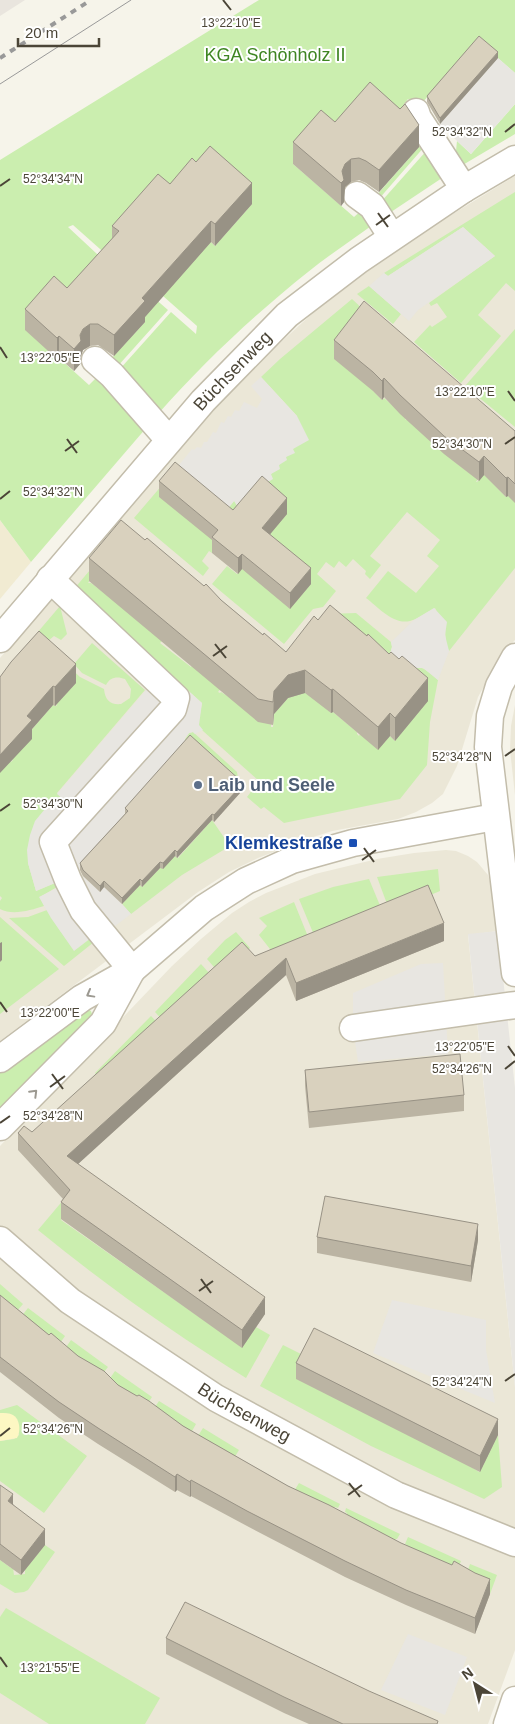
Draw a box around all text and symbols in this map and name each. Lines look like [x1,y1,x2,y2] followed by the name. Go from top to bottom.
[18,15,99,47] scale bar
[201,16,261,30] text: 13°22'10"E
[25,24,58,41] text: 20 m
[204,45,346,65] park label: KGA Schönholz II
[432,125,492,139] text: 52°34'32"N
[23,172,83,186] text: 52°34'34"N
[189,327,276,415] street label: Büchsenweg
[20,351,80,365] text: 13°22'05"E
[435,385,495,399] text: 13°22'10"E
[432,437,492,451] text: 52°34'30"N
[23,485,83,499] text: 52°34'32"N
[432,750,492,764] text: 52°34'28"N
[208,775,335,795] place label: Laib und Seele
[192,779,204,791] marker: Laib und Seele
[23,797,83,811] text: 52°34'30"N
[225,833,343,853] place label: Klemkestraße
[347,837,359,849] marker: Klemkestraße
[86,987,95,997] one-way arrow
[20,1006,80,1020] text: 13°22'00"E
[435,1040,495,1054] text: 13°22'05"E
[432,1062,492,1076] text: 52°34'26"N
[28,1089,37,1098] one-way arrow
[23,1109,83,1123] text: 52°34'28"N
[432,1375,492,1389] text: 52°34'24"N
[194,1379,294,1446] street label: Büchsenweg
[23,1422,83,1436] text: 52°34'26"N
[450,1659,500,1709] north arrow
[20,1661,80,1675] text: 13°21'55"E
[459,1664,476,1683] text: N

